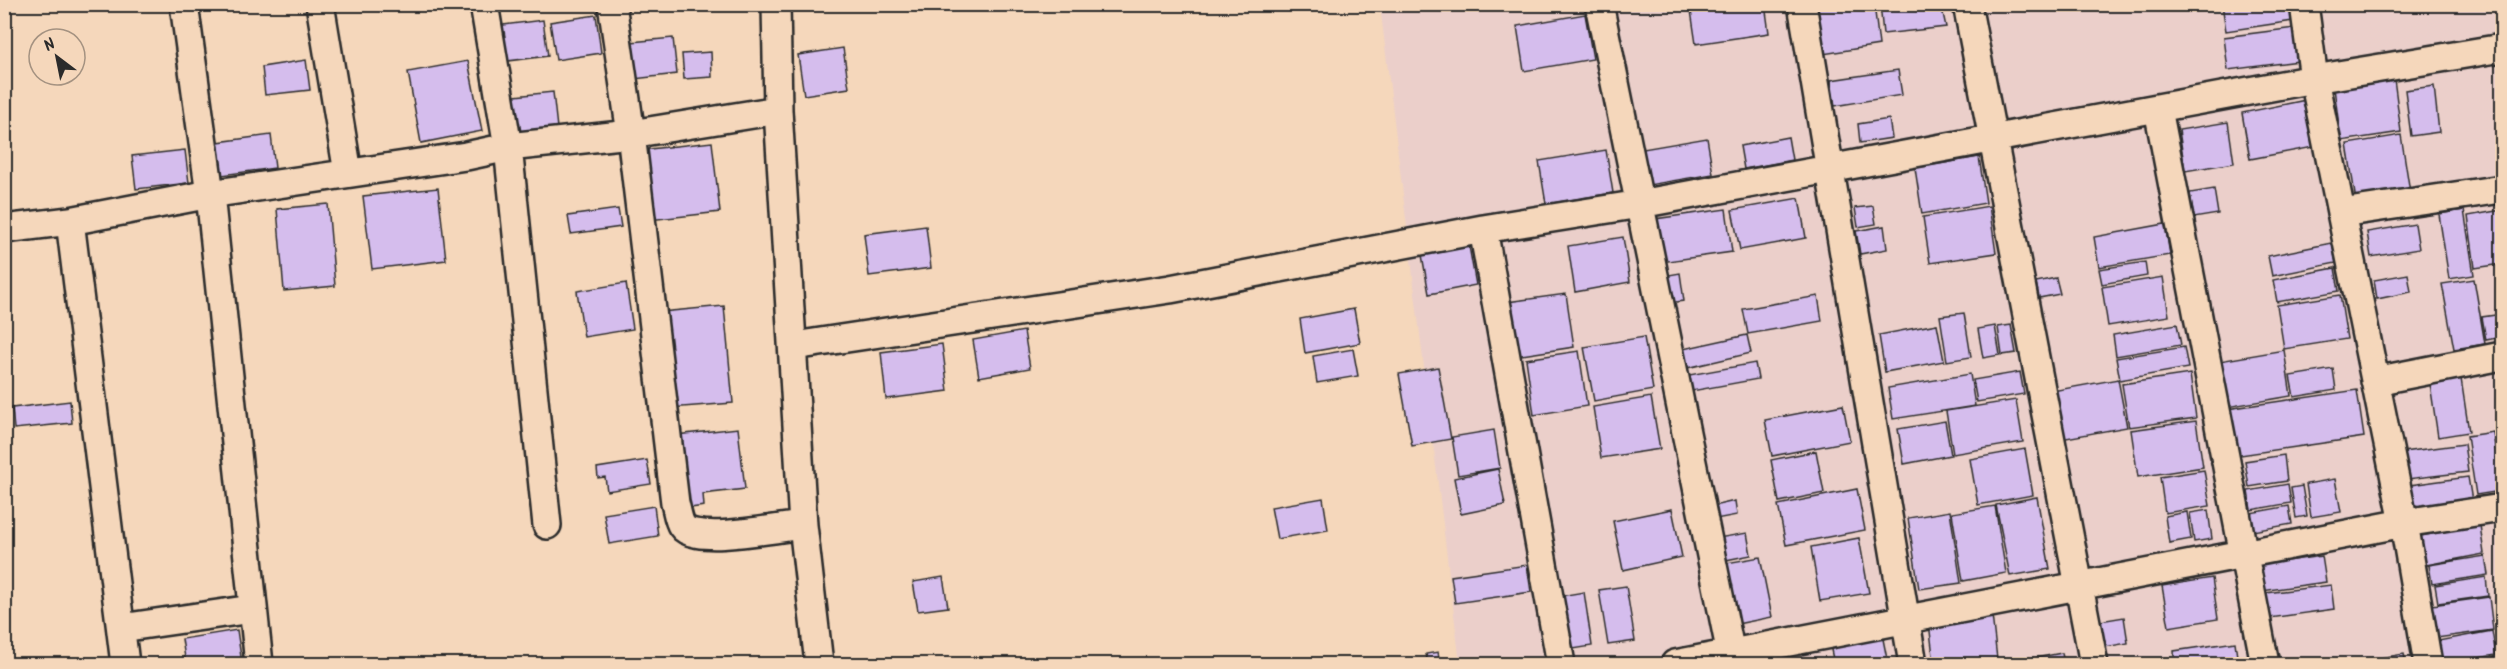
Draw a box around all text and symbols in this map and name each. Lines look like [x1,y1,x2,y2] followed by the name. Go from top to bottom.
[27,27,87,87] north arrow
[39,32,61,59] text: N

